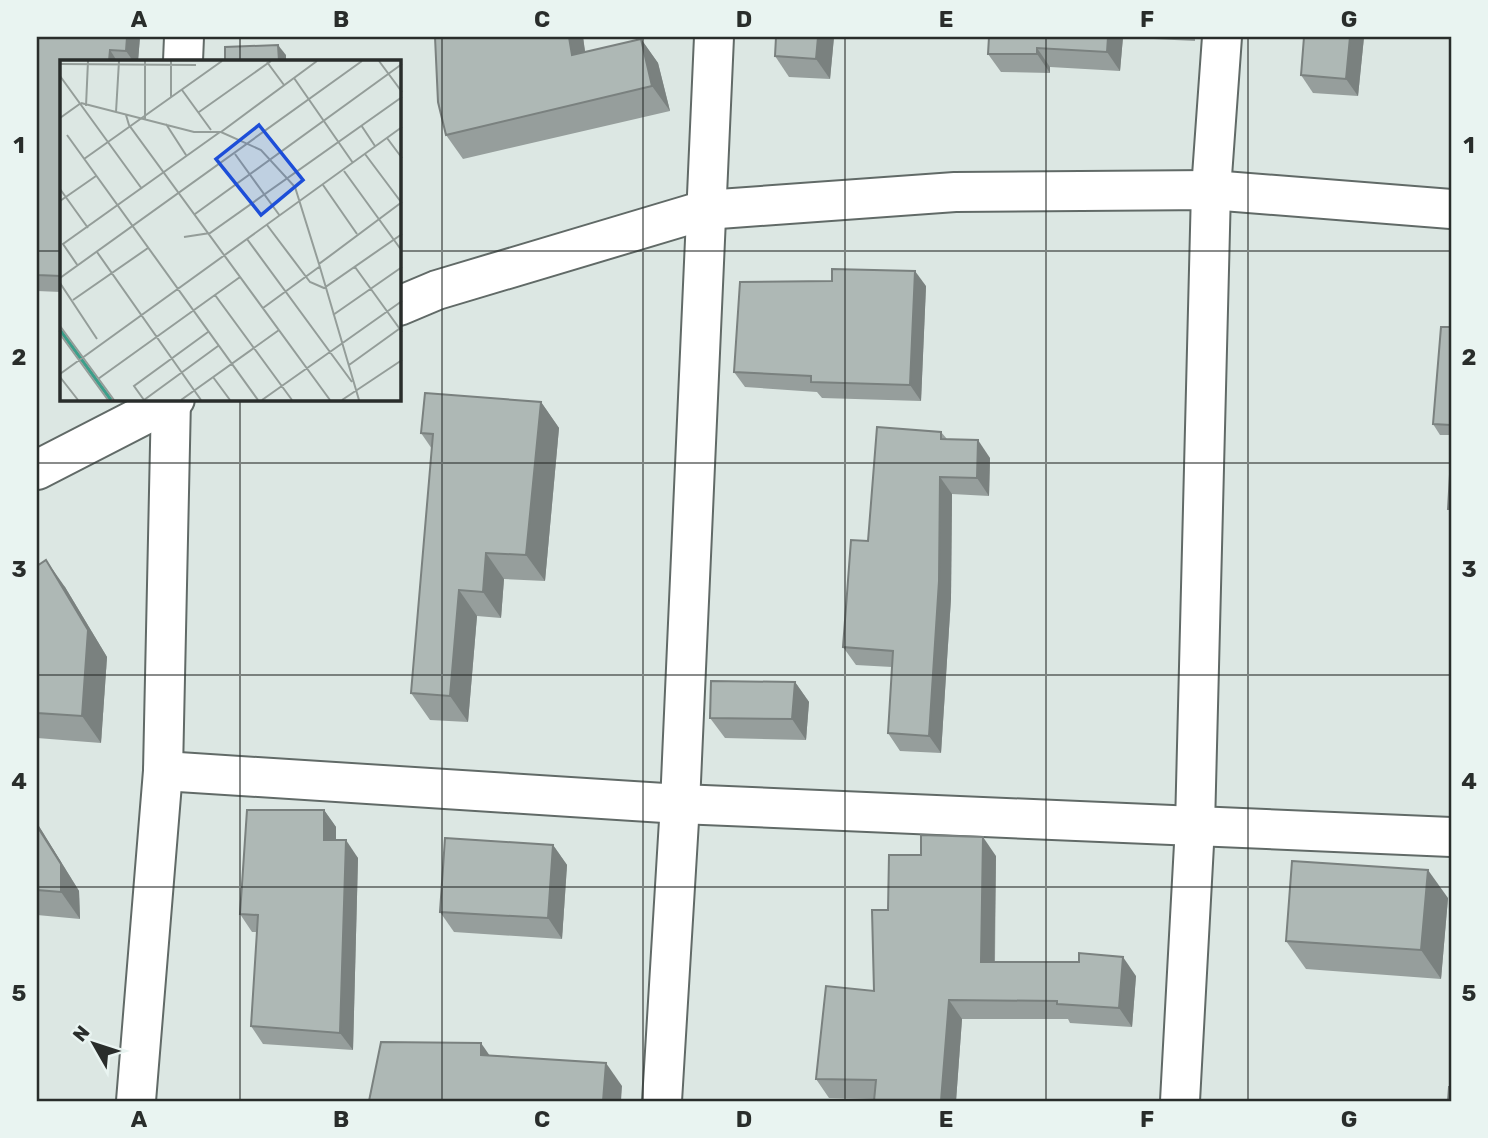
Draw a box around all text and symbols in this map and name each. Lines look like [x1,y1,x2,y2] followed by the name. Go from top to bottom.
[131,5,148,33] text: A
[333,5,349,33] text: B
[534,5,550,33] text: C
[736,5,752,33] text: D
[939,5,953,33] text: E
[1140,5,1154,33] text: F
[1341,5,1357,33] text: G
[60,60,401,401] inset map
[13,131,25,159] text: 1
[1463,131,1475,159] text: 1
[12,343,26,371] text: 2
[1462,343,1476,371] text: 2
[11,555,27,583] text: 3
[1461,555,1477,583] text: 3
[11,767,27,795] text: 4
[1461,767,1477,795] text: 4
[12,979,27,1007] text: 5
[1462,979,1477,1007] text: 5
[60,1009,130,1078] north arrow
[68,1021,94,1046] text: N
[131,1105,148,1133] text: A
[333,1105,349,1133] text: B
[534,1105,550,1133] text: C
[736,1105,752,1133] text: D
[939,1105,953,1133] text: E
[1140,1105,1154,1133] text: F
[1341,1105,1357,1133] text: G

